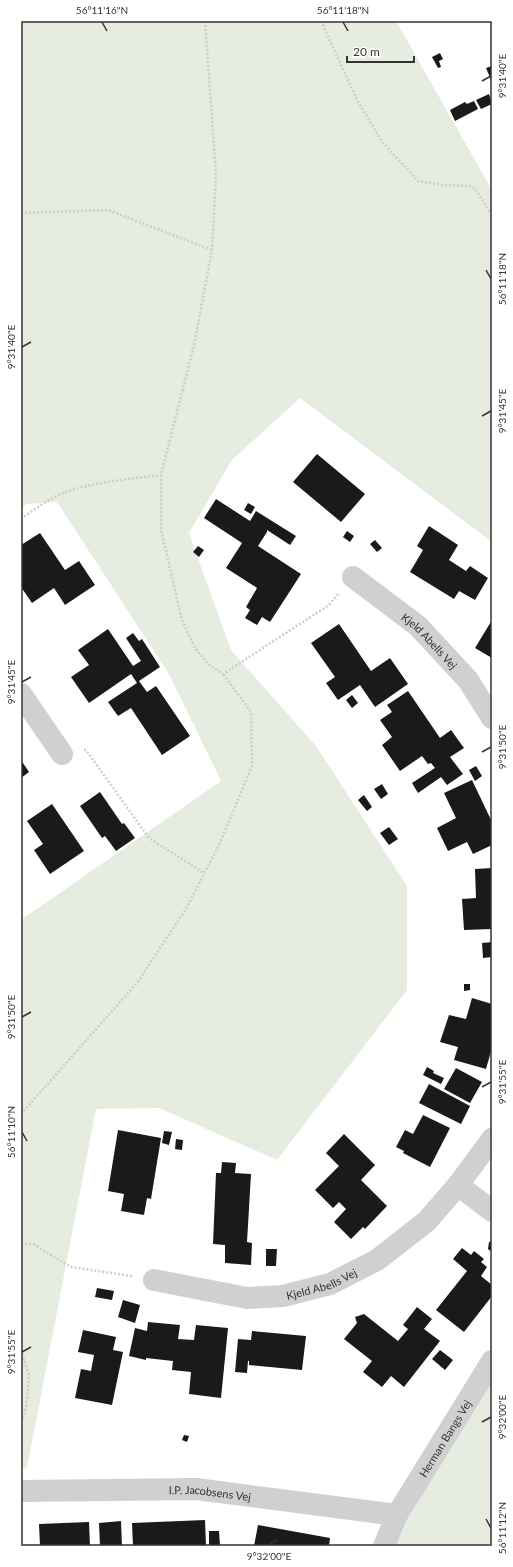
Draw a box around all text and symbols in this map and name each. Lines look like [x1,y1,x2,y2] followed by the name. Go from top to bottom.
[76,4,128,16] text: 56°11'16"N
[317,4,369,16] text: 56°11'18"N
[347,38,414,64] scale bar
[353,44,380,59] text: 20 m
[496,53,508,98] text: 9°31'40"E
[496,253,508,305] text: 56°11'18"N
[5,324,17,369] text: 9°31'40"E
[496,388,508,433] text: 9°31'45"E
[399,610,461,671] street label: Kjeld Abells Vej
[5,659,17,704] text: 9°31'45"E
[496,724,508,769] text: 9°31'50"E
[5,994,17,1039] text: 9°31'50"E
[496,1059,508,1104] text: 9°31'55"E
[5,1106,17,1158] text: 56°11'10"N
[285,1265,359,1301] street label: Kjeld Abells Vej
[5,1329,17,1374] text: 9°31'55"E
[496,1394,508,1439] text: 9°32'00"E
[416,1397,473,1479] street label: Herman Bangs Vej
[169,1482,252,1503] street label: I.P. Jacobsens Vej
[496,1502,508,1554] text: 56°11'12"N
[247,1550,292,1562] text: 9°32'00"E

